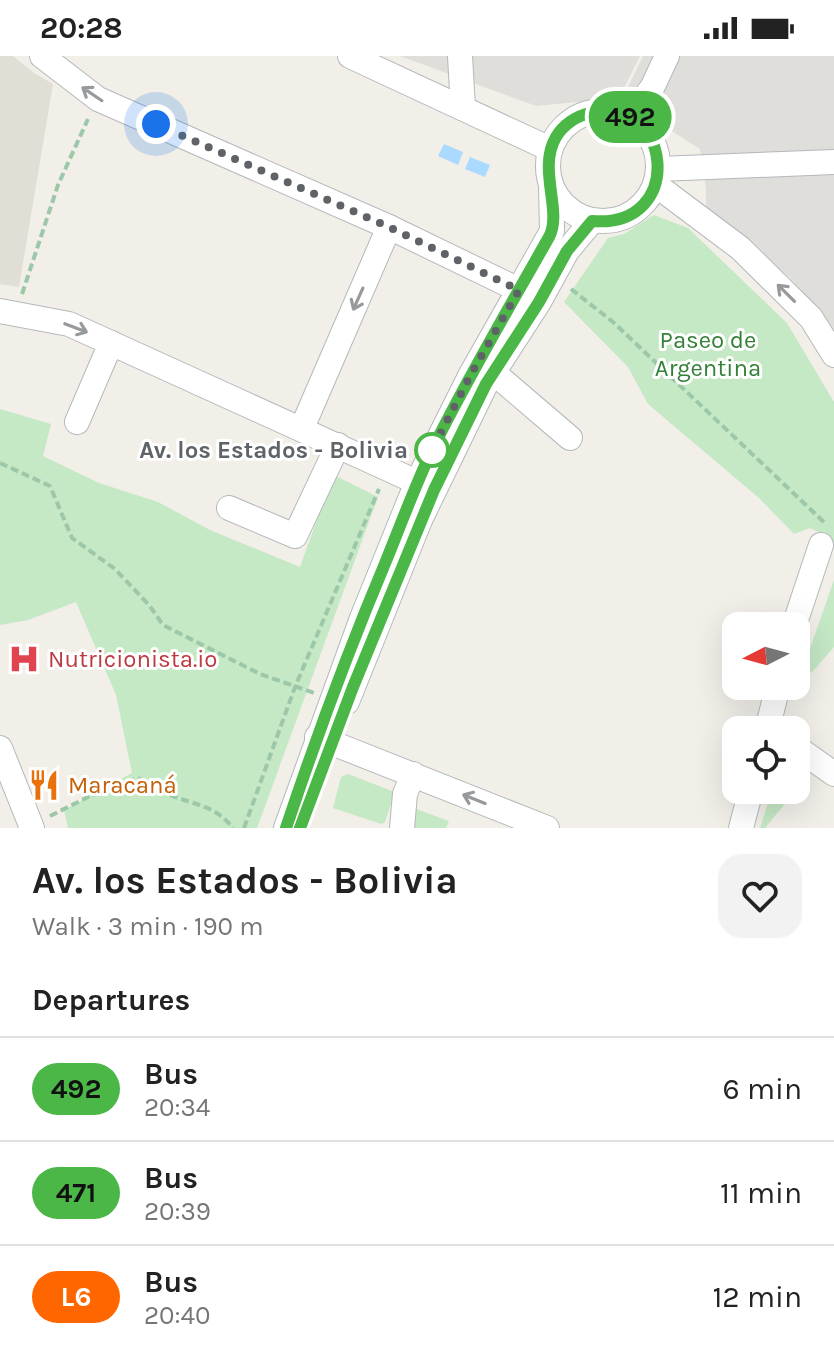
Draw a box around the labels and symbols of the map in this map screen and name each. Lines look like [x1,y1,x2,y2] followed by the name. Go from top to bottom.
[82,86,104,102] one-way arrow
[584,91,676,143] line badge: 492
[136,104,176,144] your location
[776,284,796,303] one-way arrow
[350,287,365,311] one-way arrow
[63,322,88,336] one-way arrow
[655,326,761,382] park label: Paseo de Argentina
[415,433,449,467] marker: Av. los Estados - Bolivia
[139,436,408,464] place label: Av. los Estados - Bolivia
[722,612,810,700] north arrow
[7,642,41,676] hospital icon: Nutricionista.io
[48,645,218,673] place label: Nutricionista.io
[27,768,61,802] restaurant icon: Maracaná
[68,771,177,799] place label: Maracaná
[462,791,487,805] one-way arrow

